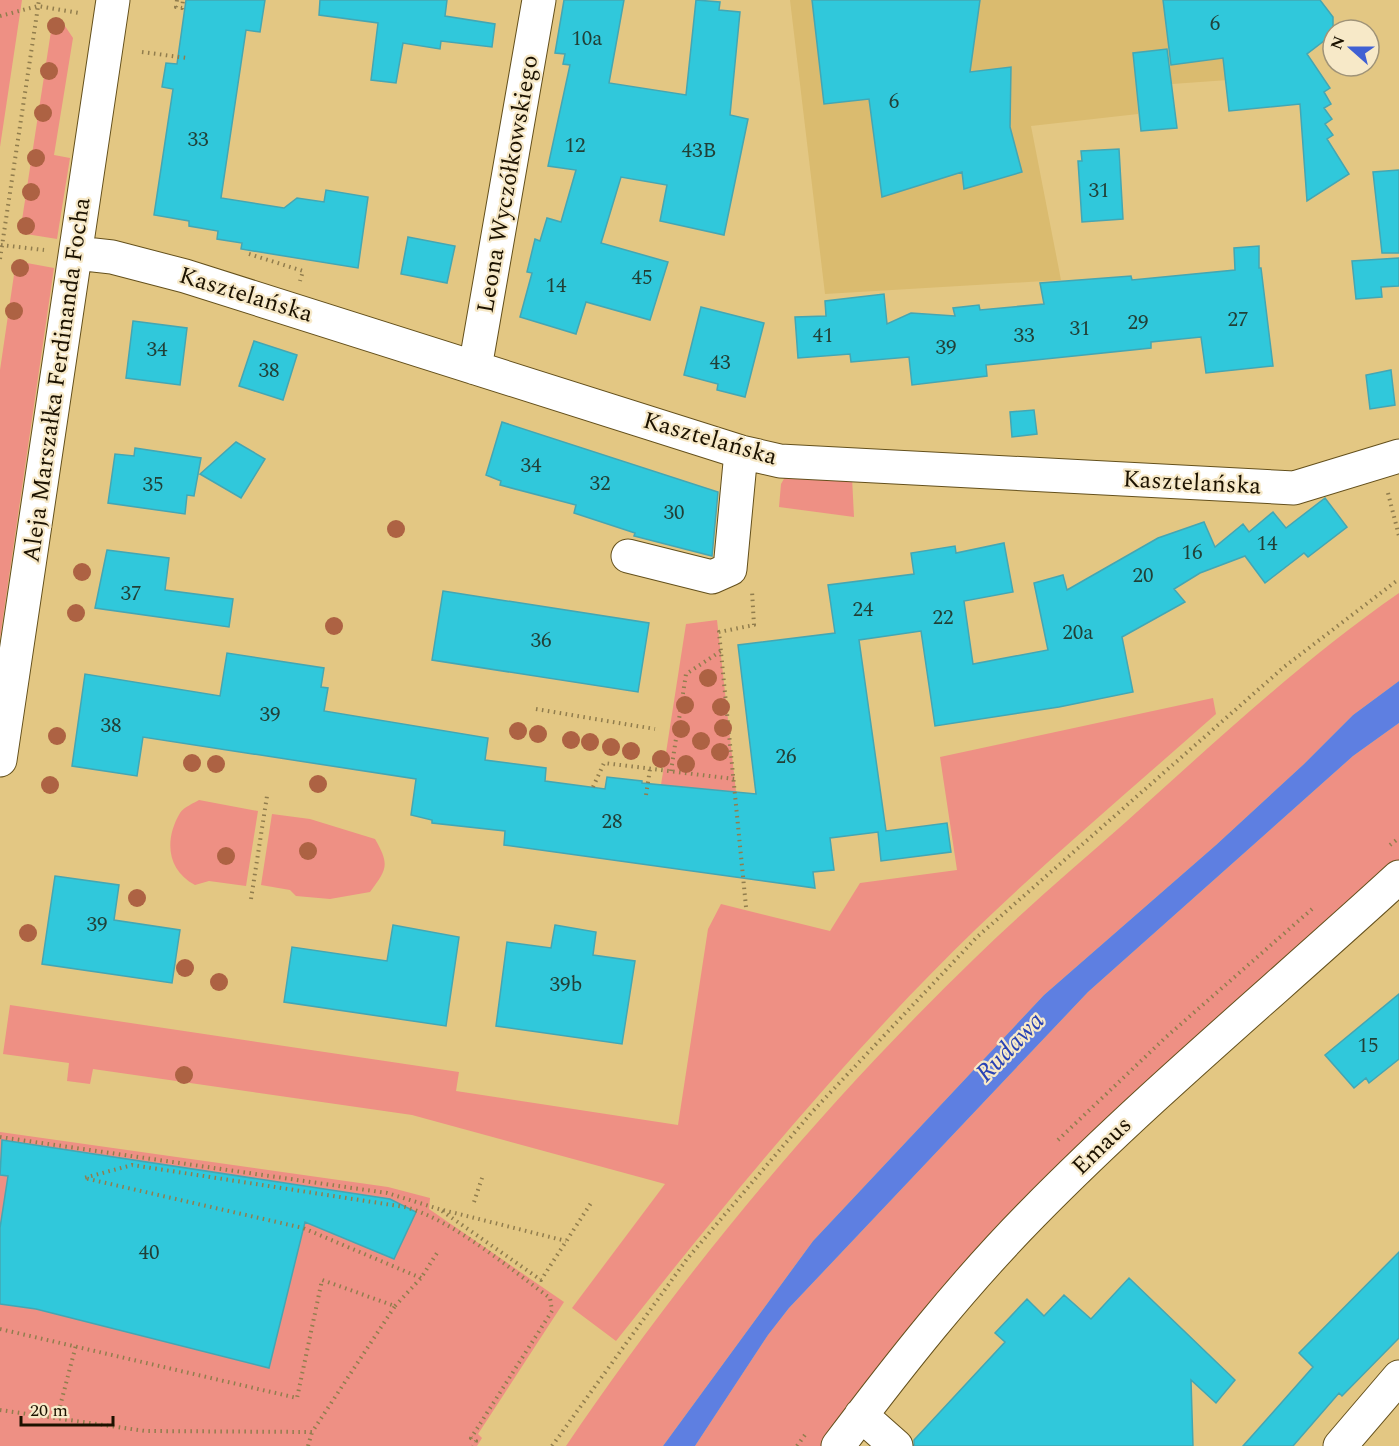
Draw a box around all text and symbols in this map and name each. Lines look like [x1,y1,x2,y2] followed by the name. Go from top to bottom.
[1210,8,1220,40] house number: 6
[1321,18,1381,78] north arrow
[571,23,603,55] house number: 10a
[1324,33,1351,53] text: N
[468,52,548,316] street label: Leona Wyczółkowskiego
[889,86,899,118] house number: 6
[188,124,209,156] house number: 33
[565,130,586,162] house number: 12
[682,135,716,167] house number: 43B
[1089,175,1110,207] house number: 31
[14,195,100,565] street label: Aleja Marszałka Ferdinanda Focha
[175,258,318,332] street label: Kasztelańska
[632,262,653,294] house number: 45
[546,270,567,302] house number: 14
[1228,304,1249,336] house number: 27
[1128,307,1149,339] house number: 29
[1070,313,1091,345] house number: 31
[813,320,834,352] house number: 41
[1014,320,1035,352] house number: 33
[936,332,957,364] house number: 39
[147,334,168,366] house number: 34
[710,347,731,379] house number: 43
[259,355,280,387] house number: 38
[639,403,782,475] street label: Kasztelańska
[521,450,542,482] house number: 34
[1122,461,1262,505] street label: Kasztelańska
[590,468,611,500] house number: 32
[143,469,164,501] house number: 35
[664,497,685,529] house number: 30
[1257,528,1278,560] house number: 14
[1182,537,1203,569] house number: 16
[1133,560,1154,592] house number: 20
[121,578,142,610] house number: 37
[853,594,874,626] house number: 24
[933,602,954,634] house number: 22
[1062,617,1094,649] house number: 20a
[531,625,552,657] house number: 36
[260,699,281,731] house number: 39
[101,710,122,742] house number: 38
[776,741,797,773] house number: 26
[602,806,623,838] house number: 28
[87,909,108,941] house number: 39
[550,969,582,1001] house number: 39b
[966,1002,1054,1092] water label: Rudawa
[1358,1030,1379,1062] house number: 15
[1064,1108,1140,1184] street label: Emaus
[139,1237,160,1269] house number: 40
[21,1389,112,1427] scale bar
[30,1397,68,1424] text: 20 m

